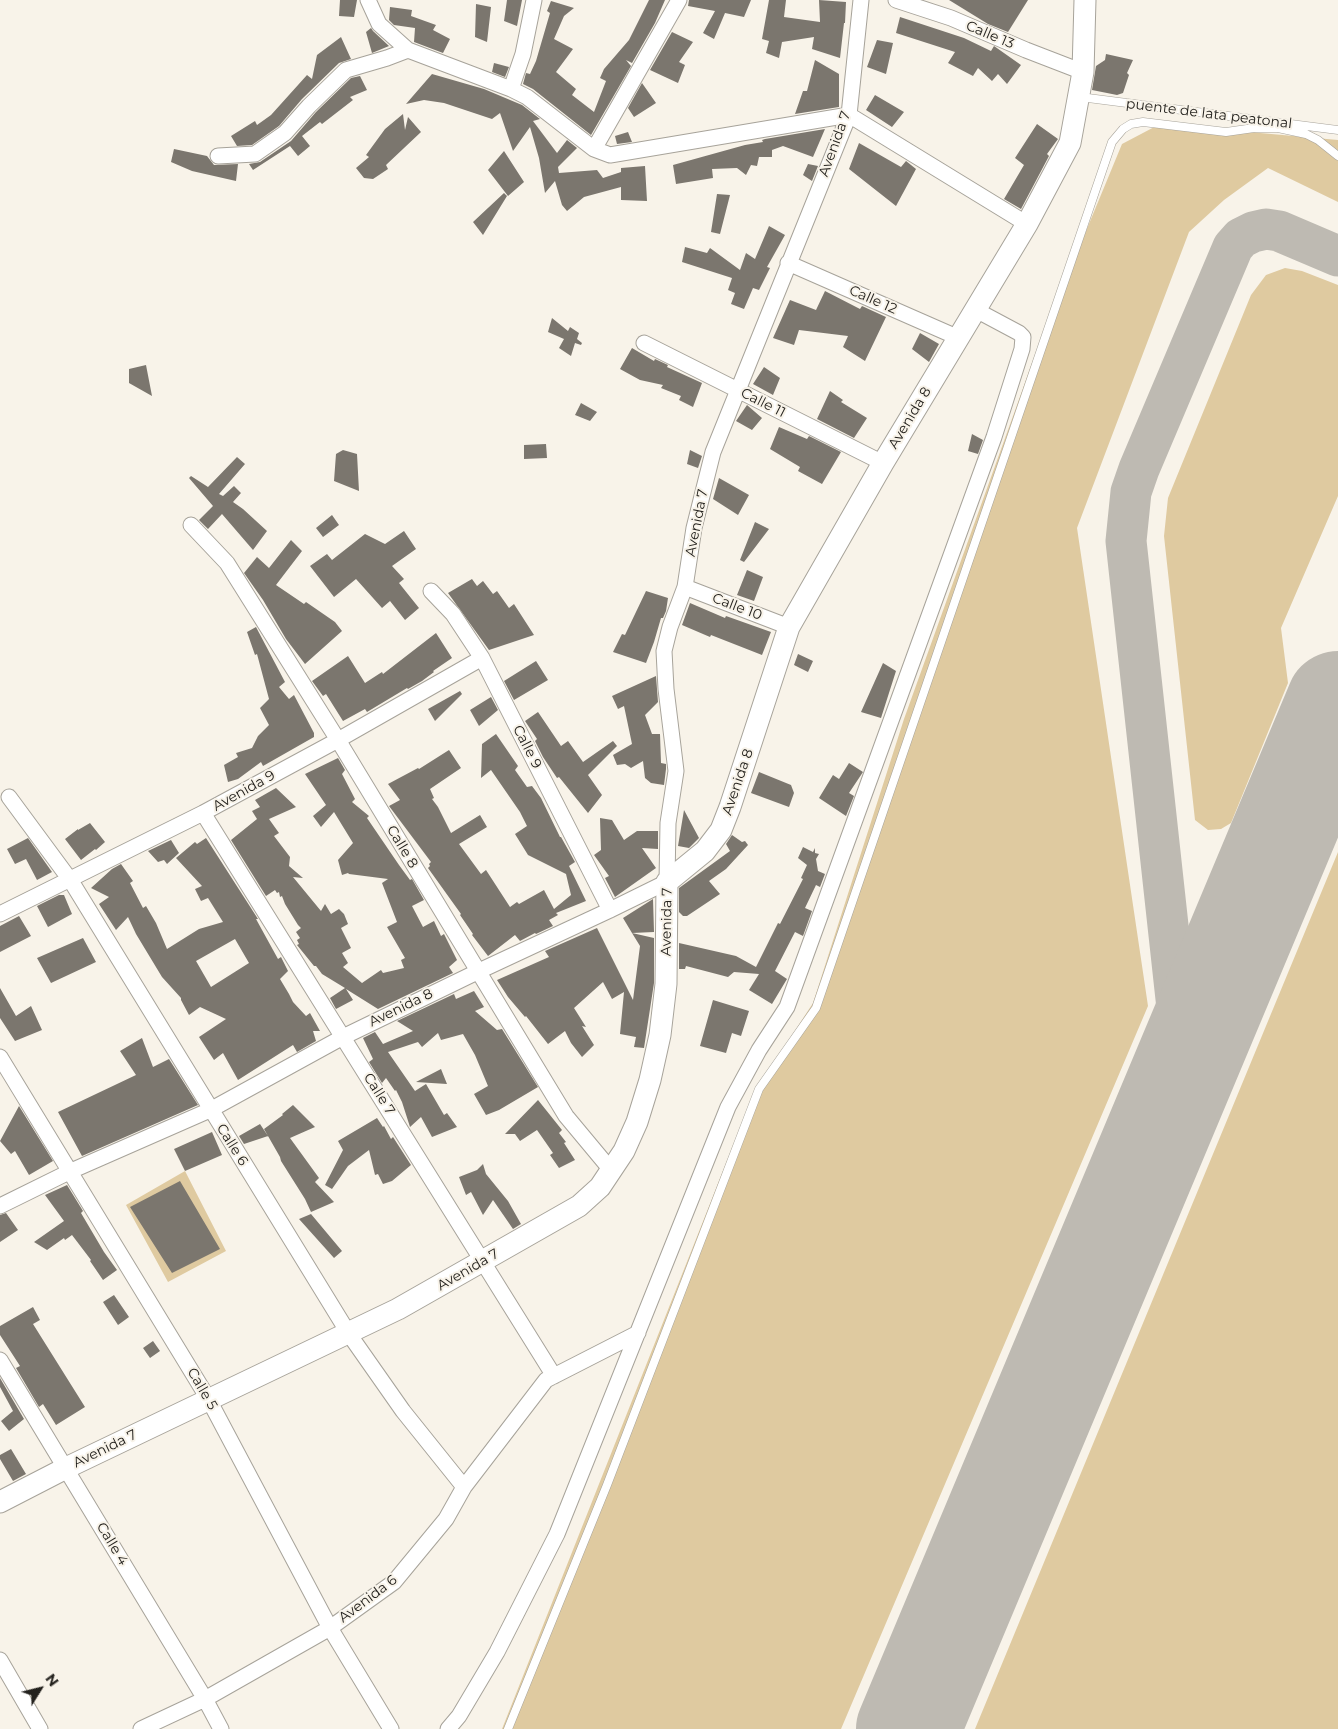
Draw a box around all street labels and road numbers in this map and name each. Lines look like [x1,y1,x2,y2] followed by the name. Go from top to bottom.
[963,17,1017,53] street label: Calle 13
[1125,95,1293,133] street label: puente de lata peatonal
[815,109,855,179] street label: Avenida 7
[846,282,900,318] street label: Calle 12
[885,384,935,452] street label: Avenida 8
[738,385,788,421] street label: Calle 11
[682,488,712,558] street label: Avenida 7
[710,590,764,624] street label: Calle 10
[509,723,545,771] street label: Calle 9
[719,747,757,817] street label: Avenida 8
[210,767,278,815] street label: Avenida 9
[383,823,421,871] street label: Calle 8
[658,888,676,956] street label: Avenida 7
[366,985,436,1031] street label: Avenida 8
[360,1070,398,1118] street label: Calle 7
[213,1121,251,1169] street label: Calle 6
[434,1246,502,1294] street label: Avenida 7
[183,1365,221,1413] street label: Calle 5
[71,1426,139,1472] street label: Avenida 7
[93,1520,131,1568] street label: Calle 4
[336,1572,400,1626] street label: Avenida 6

